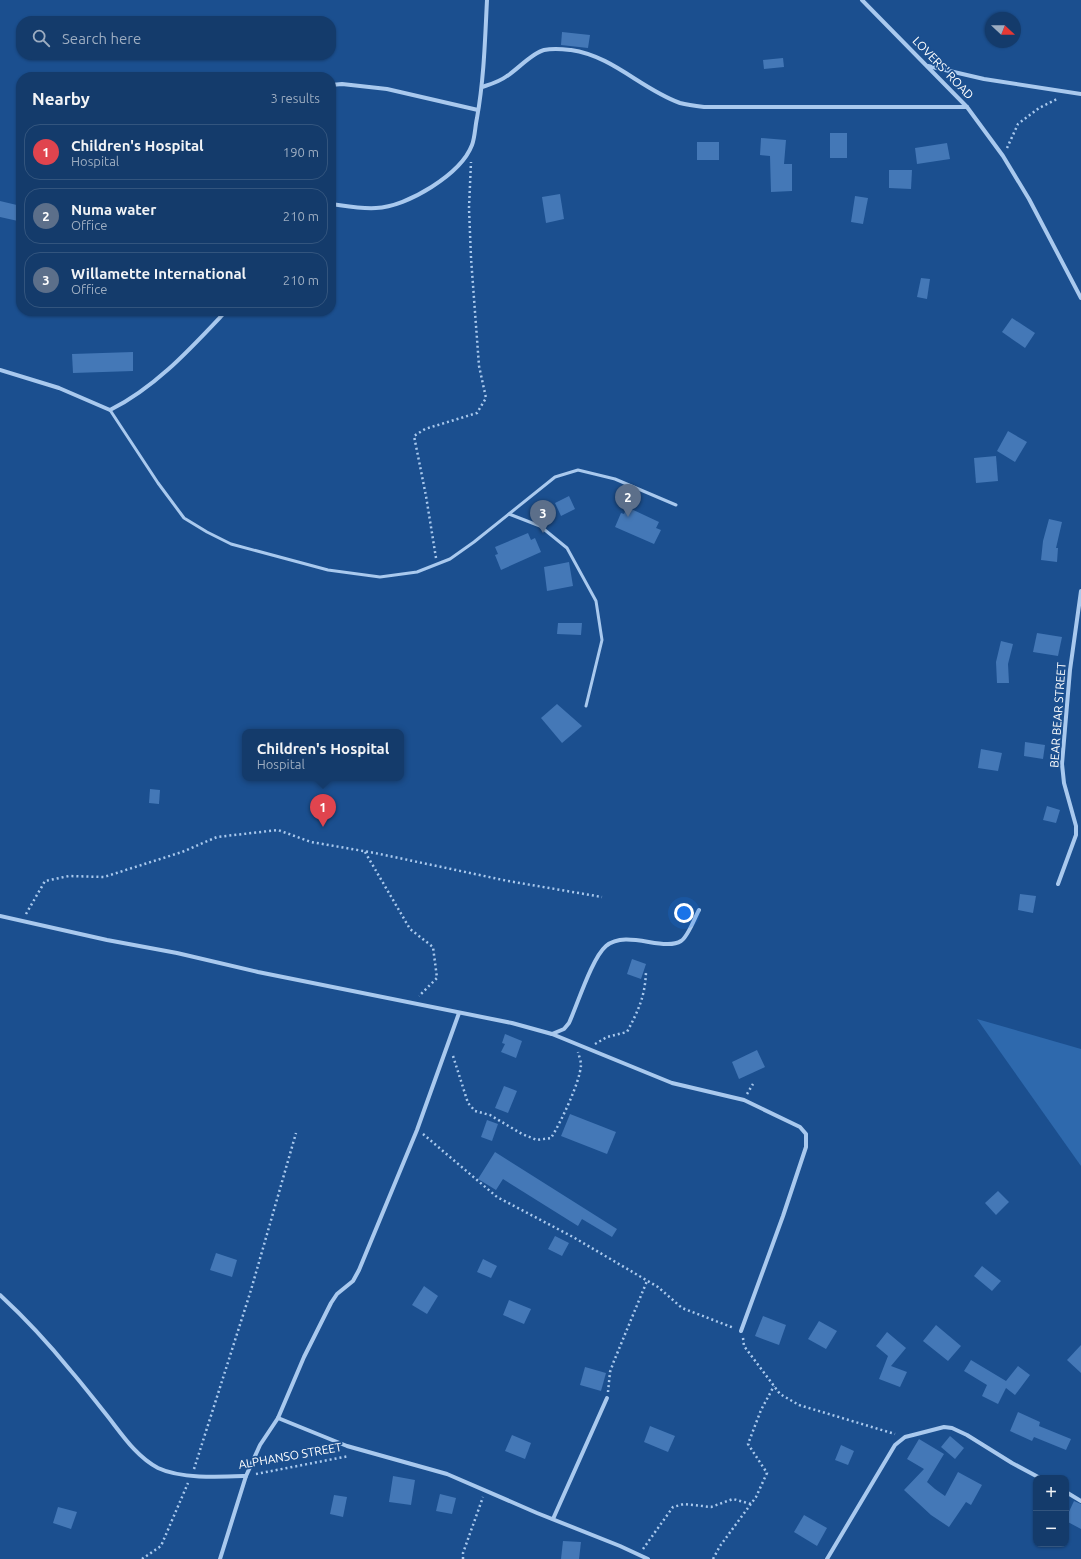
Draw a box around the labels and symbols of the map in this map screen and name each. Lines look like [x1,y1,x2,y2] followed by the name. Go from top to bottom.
[985,12,1021,48] north arrow
[910,34,976,102] street label: LOVERS' ROAD
[615,484,641,517] pin: 2
[530,500,556,533] pin: 3
[1047,661,1068,768] street label: BEAR BEAR STREET
[310,794,336,827] pin: 1
[674,903,694,923] your location
[237,1440,343,1471] street label: ALPHANSO STREET

